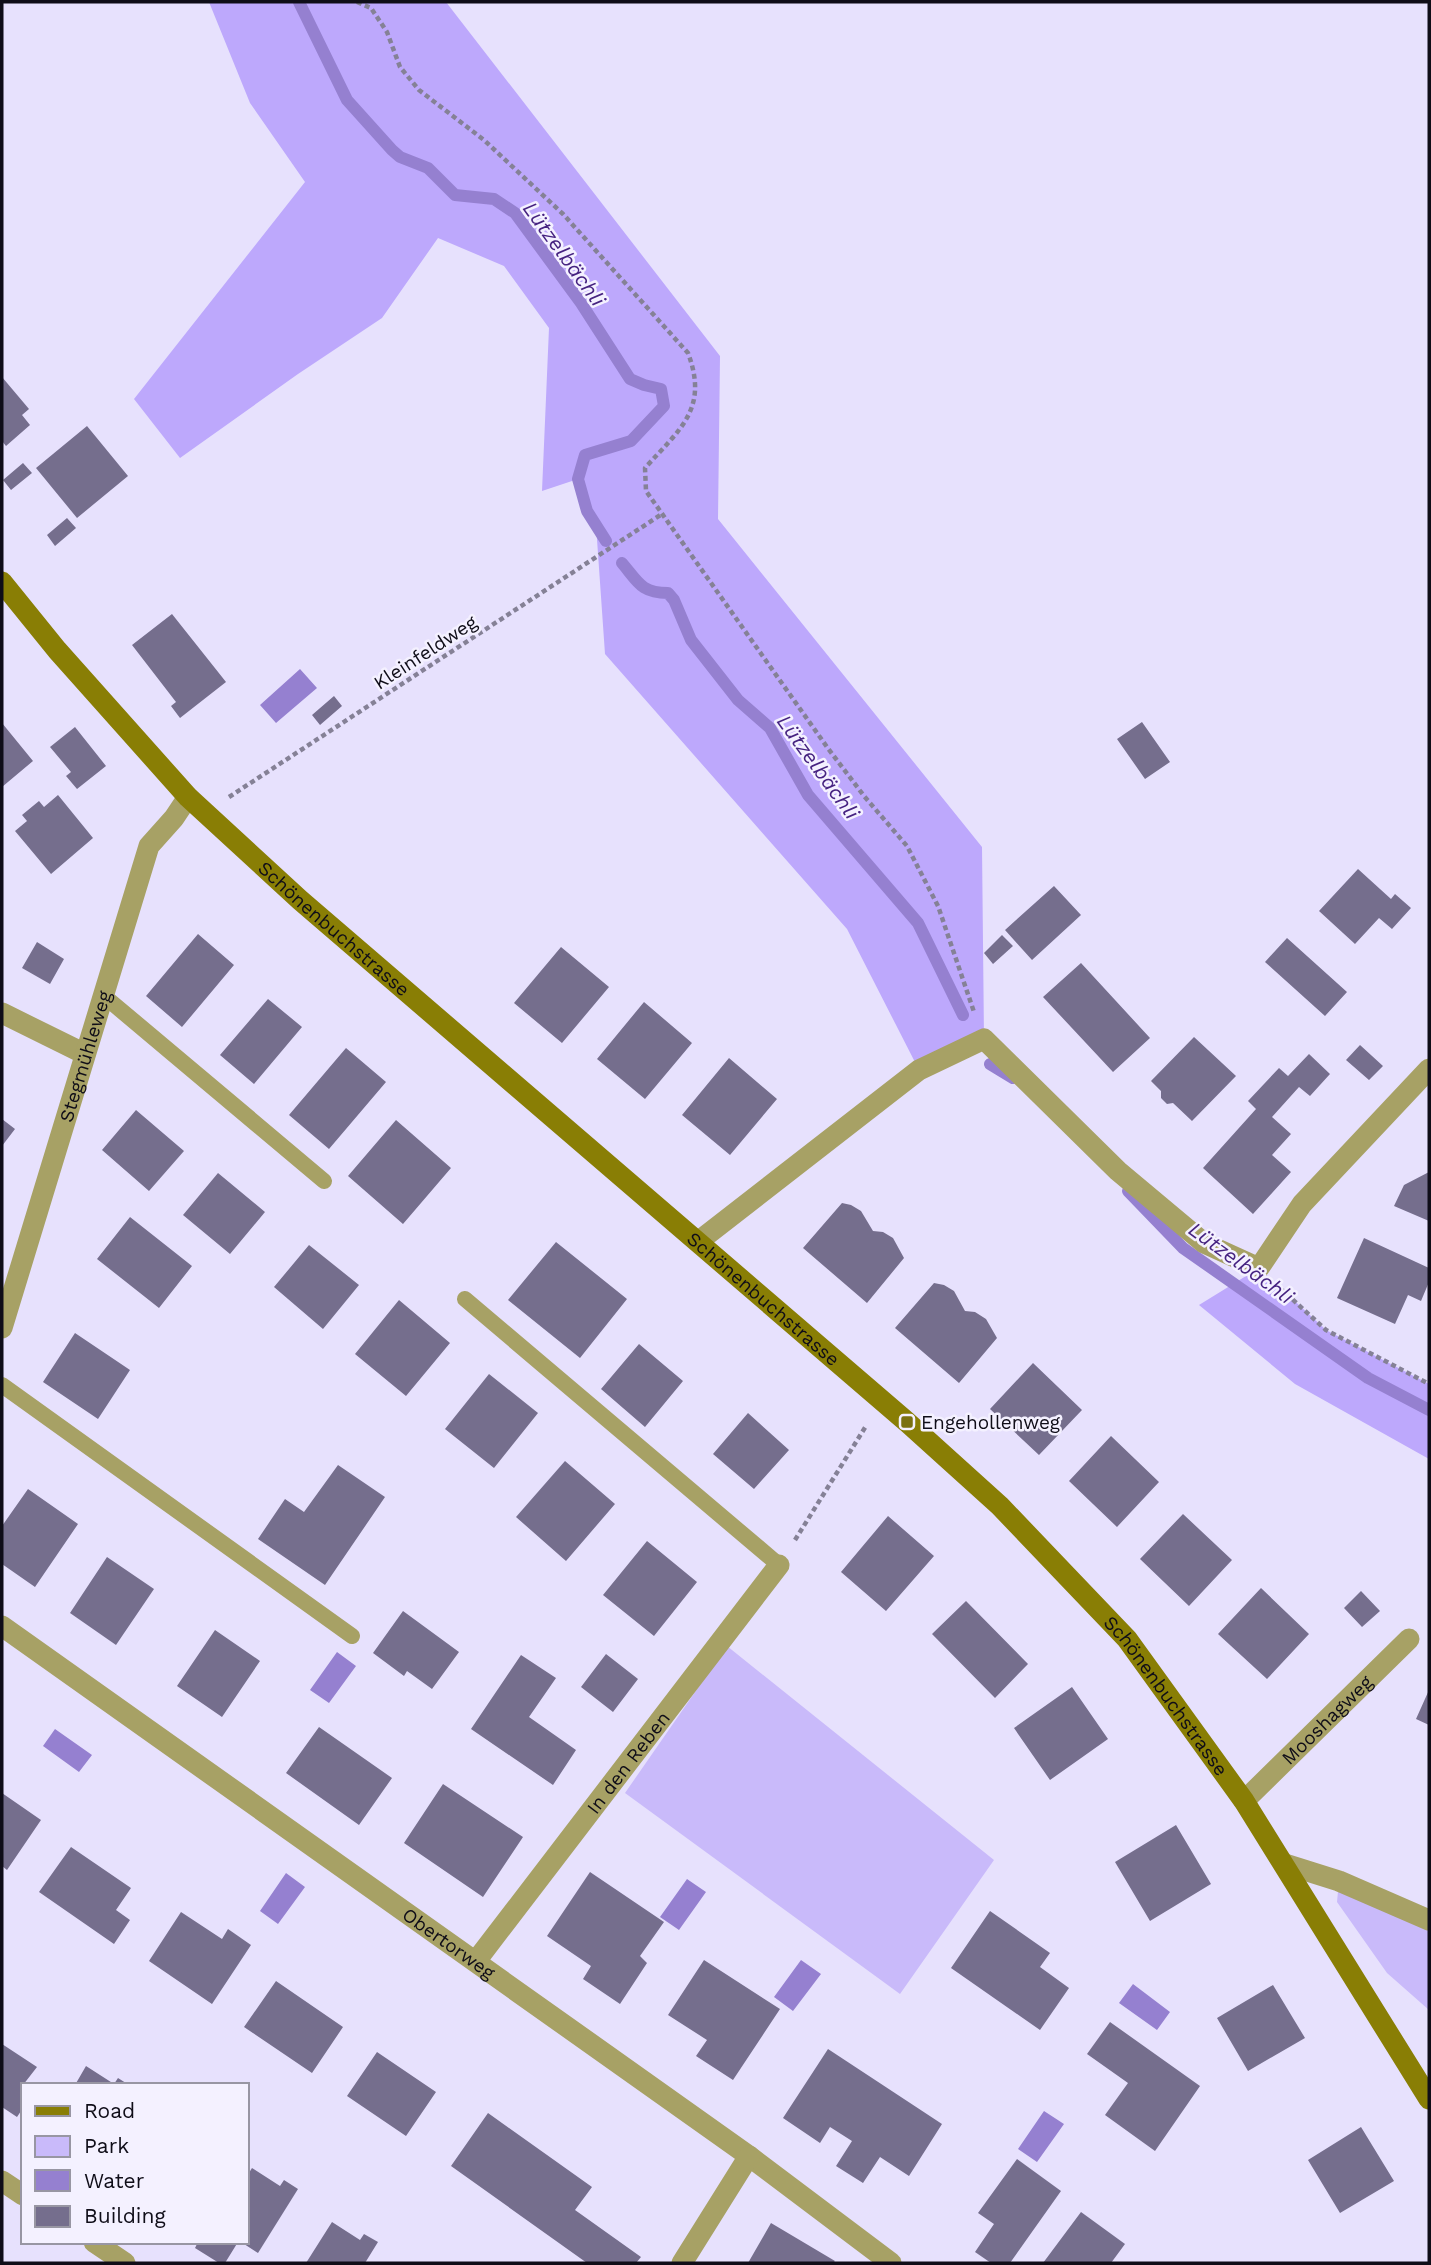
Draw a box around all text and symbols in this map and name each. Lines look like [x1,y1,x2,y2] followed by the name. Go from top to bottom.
[518,196,611,311] water label: Lützelbächli
[369,610,482,694] street label: Kleinfeldweg
[772,709,865,824] water label: Lützelbächli
[253,856,414,1001] street label: Schönenbuchstrasse
[54,987,116,1125] street label: Stegmühleweg
[1184,1216,1299,1309] water label: Lützelbächli
[682,1227,844,1371] street label: Schönenbuchstrasse
[921,1411,1061,1434] place label: Engehollenweg
[899,1414,915,1430] marker: Engehollenweg
[1099,1611,1233,1780] street label: Schönenbuchstrasse
[1277,1670,1378,1770] street label: Mooshagweg
[582,1707,675,1819] street label: In den Reben
[398,1903,500,1985] street label: Obertorweg
[21,2083,248,2244] legend
[84,2098,135,2123] text: Road
[84,2133,129,2158] text: Park
[84,2168,145,2193] text: Water
[84,2203,166,2228] text: Building

